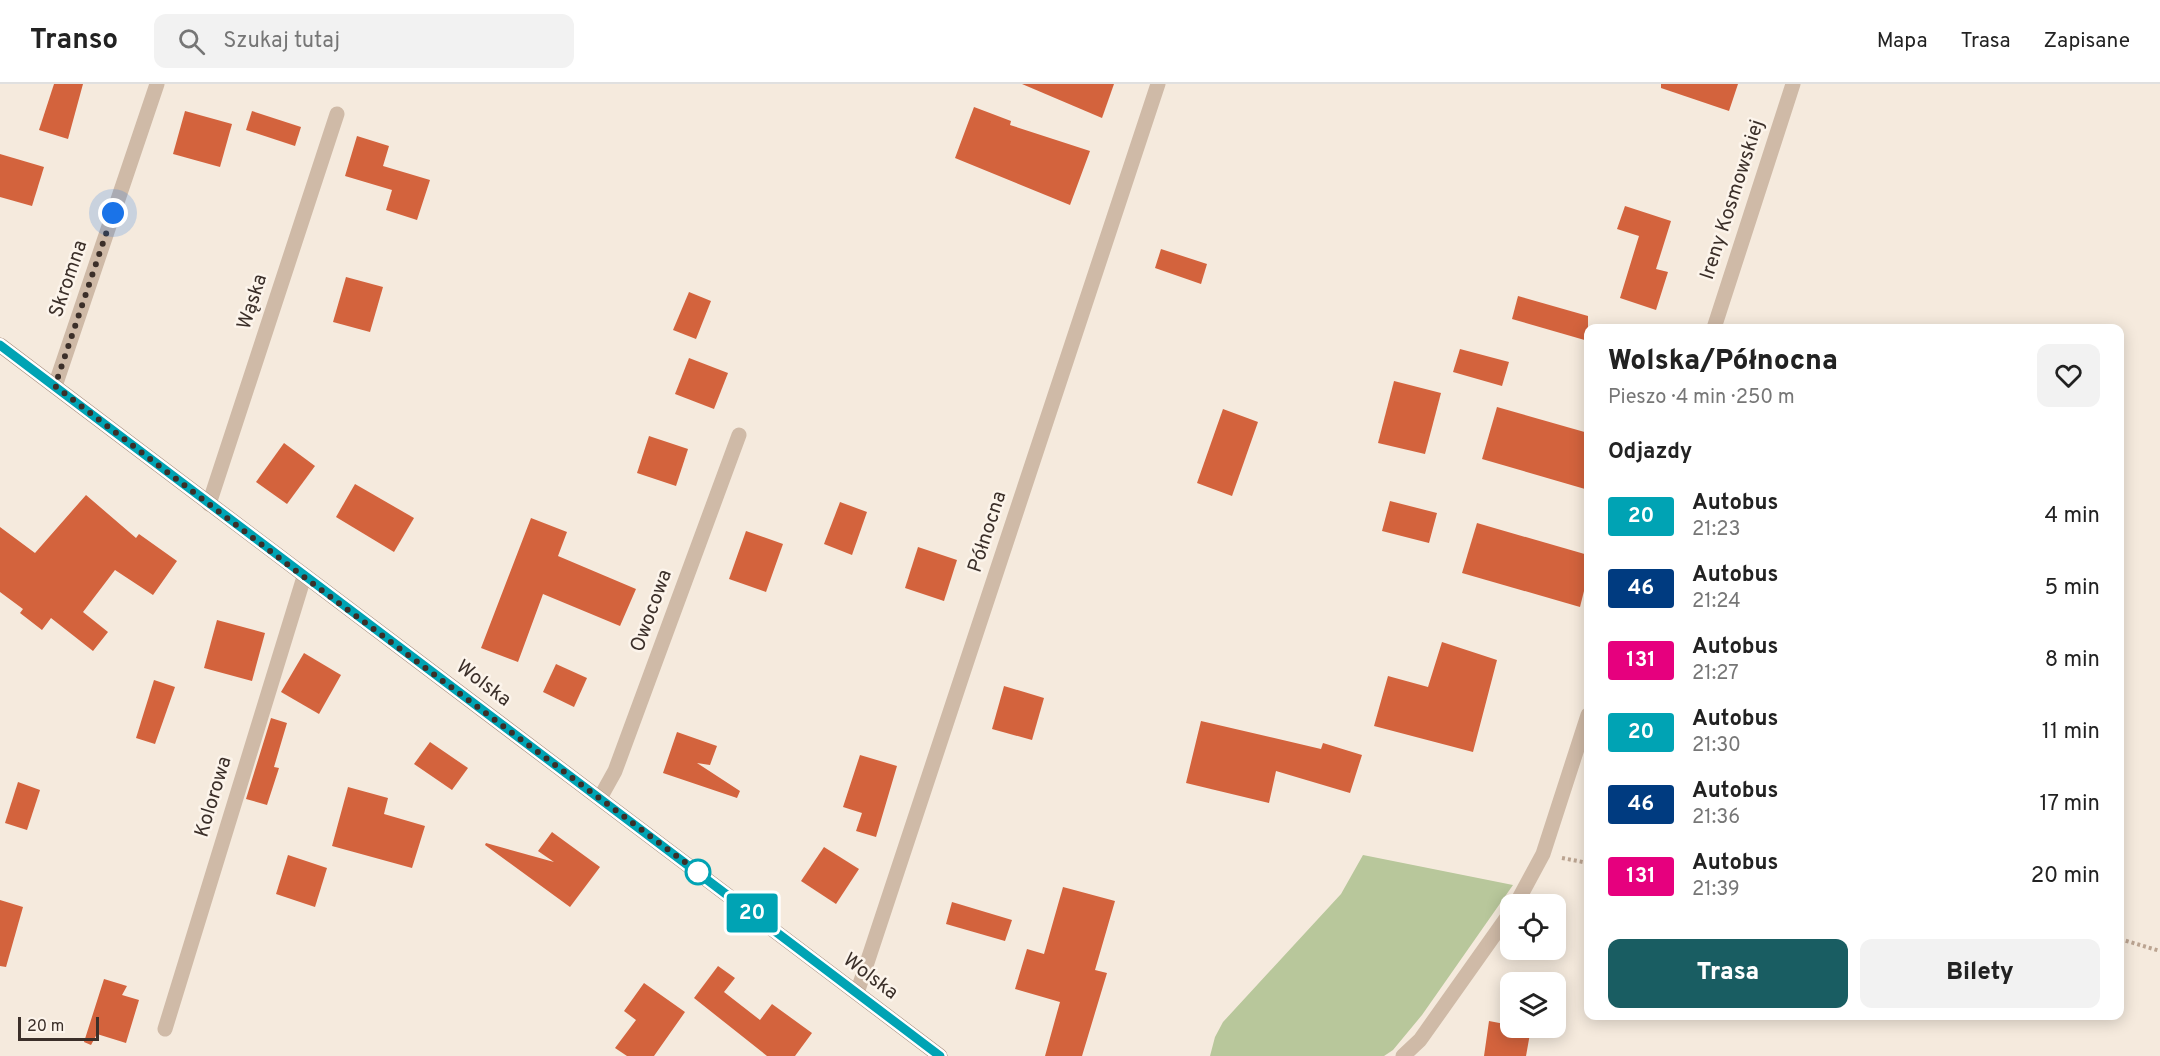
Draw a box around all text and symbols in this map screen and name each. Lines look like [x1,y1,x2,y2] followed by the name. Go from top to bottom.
[154,14,574,68] search box
[30,23,118,59] text: Transo
[175,25,208,58] icon: search
[223,28,340,55] text: Szukaj tutaj
[1877,28,1928,55] text: Mapa
[1961,28,2010,55] text: Trasa
[2043,28,2130,55] text: Zapisane
[1695,117,1771,283] street label: Ireny Kosmowskiej
[98,198,128,228] your location
[44,237,94,321] street label: Skromna
[232,271,274,333] street label: Wąska
[1608,344,1838,380] text: Wolska/Północna
[2037,344,2100,407] button: heart
[1608,385,1795,411] text: Pieszo · 4 min · 250 m
[1608,439,1692,466] text: Odjazdy
[963,488,1013,576] street label: Północna
[1692,490,1778,517] text: Autobus
[1628,503,1654,530] text: 20
[2045,503,2100,530] text: 4 min
[1692,517,1740,543] text: 21:23
[1692,562,1778,589] text: Autobus
[625,566,679,656] street label: Owocowa
[1628,575,1654,602] text: 46
[2045,575,2100,602] text: 5 min
[1692,589,1741,615] text: 21:24
[1692,634,1778,661] text: Autobus
[1626,647,1656,674] text: 131
[2045,647,2100,674] text: 8 min
[450,655,516,713] street label: Wolska
[1692,661,1739,687] text: 21:27
[1692,706,1778,733] text: Autobus
[1628,719,1654,746] text: 20
[2042,719,2100,746] text: 11 min
[1692,733,1741,759] text: 21:30
[189,753,239,841] street label: Kolorowa
[1692,778,1778,805] text: Autobus
[1628,791,1654,818] text: 46
[2040,791,2100,818] text: 17 min
[1692,805,1740,831] text: 21:36
[1692,850,1778,877] text: Autobus
[685,859,711,885] unlabelled marker
[1626,863,1656,890] text: 131
[2031,863,2100,890] text: 20 min
[1692,877,1740,903] text: 21:39
[725,894,779,932] line badge: 20
[1500,894,1566,1038] map controls
[1500,894,1566,960] button: locate
[739,900,765,927] text: 20
[1608,939,1848,1008] button: Trasa
[1860,939,2100,1008] button: Bilety
[837,948,903,1006] street label: Wolska
[1500,972,1566,1038] button: layers
[18,1014,99,1042] scale bar
[27,1017,64,1037] text: 20 m

